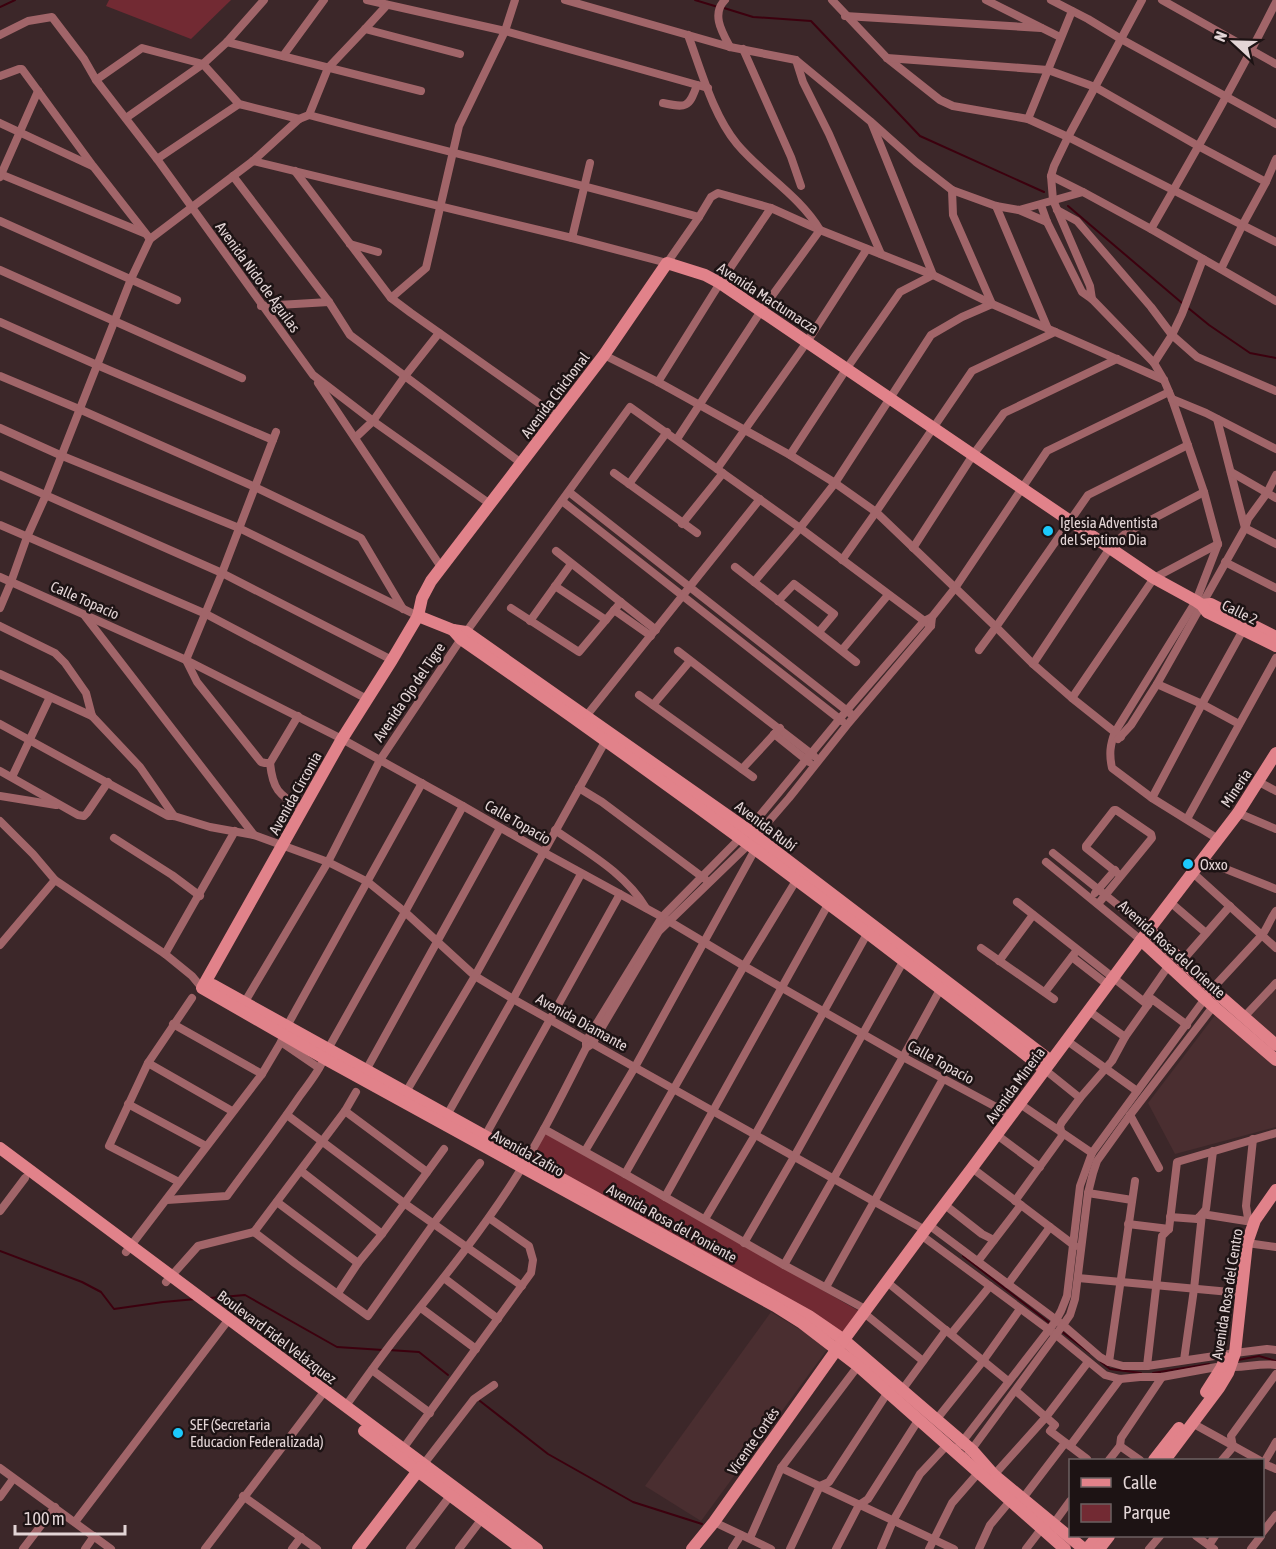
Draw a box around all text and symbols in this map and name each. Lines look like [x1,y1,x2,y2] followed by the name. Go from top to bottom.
[1204,12,1264,72] north arrow
[1210,29,1230,44] text: N
[212,218,304,336] street label: Avenida Nido de Águilas
[714,259,822,337] street label: Avenida Mactumacza
[517,349,593,441] street label: Avenida Chichonal
[1060,514,1158,548] place label: Iglesia Adventista del Septimo Dia
[1041,524,1055,538] marker: Iglesia Adventista del Septimo Dia
[48,577,122,623] street label: Calle Topacio
[1219,596,1261,628] street label: Calle 2
[370,639,449,745] street label: Avenida Ojo del Tigre
[265,749,325,837] street label: Avenida Circonia
[1217,766,1255,810] street label: Mineria
[482,796,554,848] street label: Calle Topacio
[732,797,800,855] street label: Avenida Rubí
[1200,856,1228,873] place label: Oxxo
[1181,857,1195,871] marker: Oxxo
[1115,897,1229,1001] street label: Avenida Rosa del Oriente
[533,990,631,1054] street label: Avenida Diamante
[905,1037,977,1087] street label: Calle Topacio
[982,1044,1048,1126] street label: Avenida Minería
[489,1126,567,1180] street label: Avenida Zafiro
[604,1180,740,1266] street label: Avenida Rosa del Poniente
[1208,1227,1246,1361] street label: Avenida Rosa del Centro
[214,1287,340,1388] street label: Boulevard Fidel Velázquez
[724,1404,782,1478] street label: Vicente Cortés
[190,1416,324,1450] place label: SEF (Secretaria Educacion Federalizada)
[171,1426,185,1440] marker: SEF (Secretaria Educacion Federalizada)
[1069,1459,1264,1537] legend
[1123,1472,1157,1493] text: Calle
[15,1498,124,1536] scale bar
[1123,1502,1171,1523] text: Parque
[24,1508,65,1529] text: 100 m

